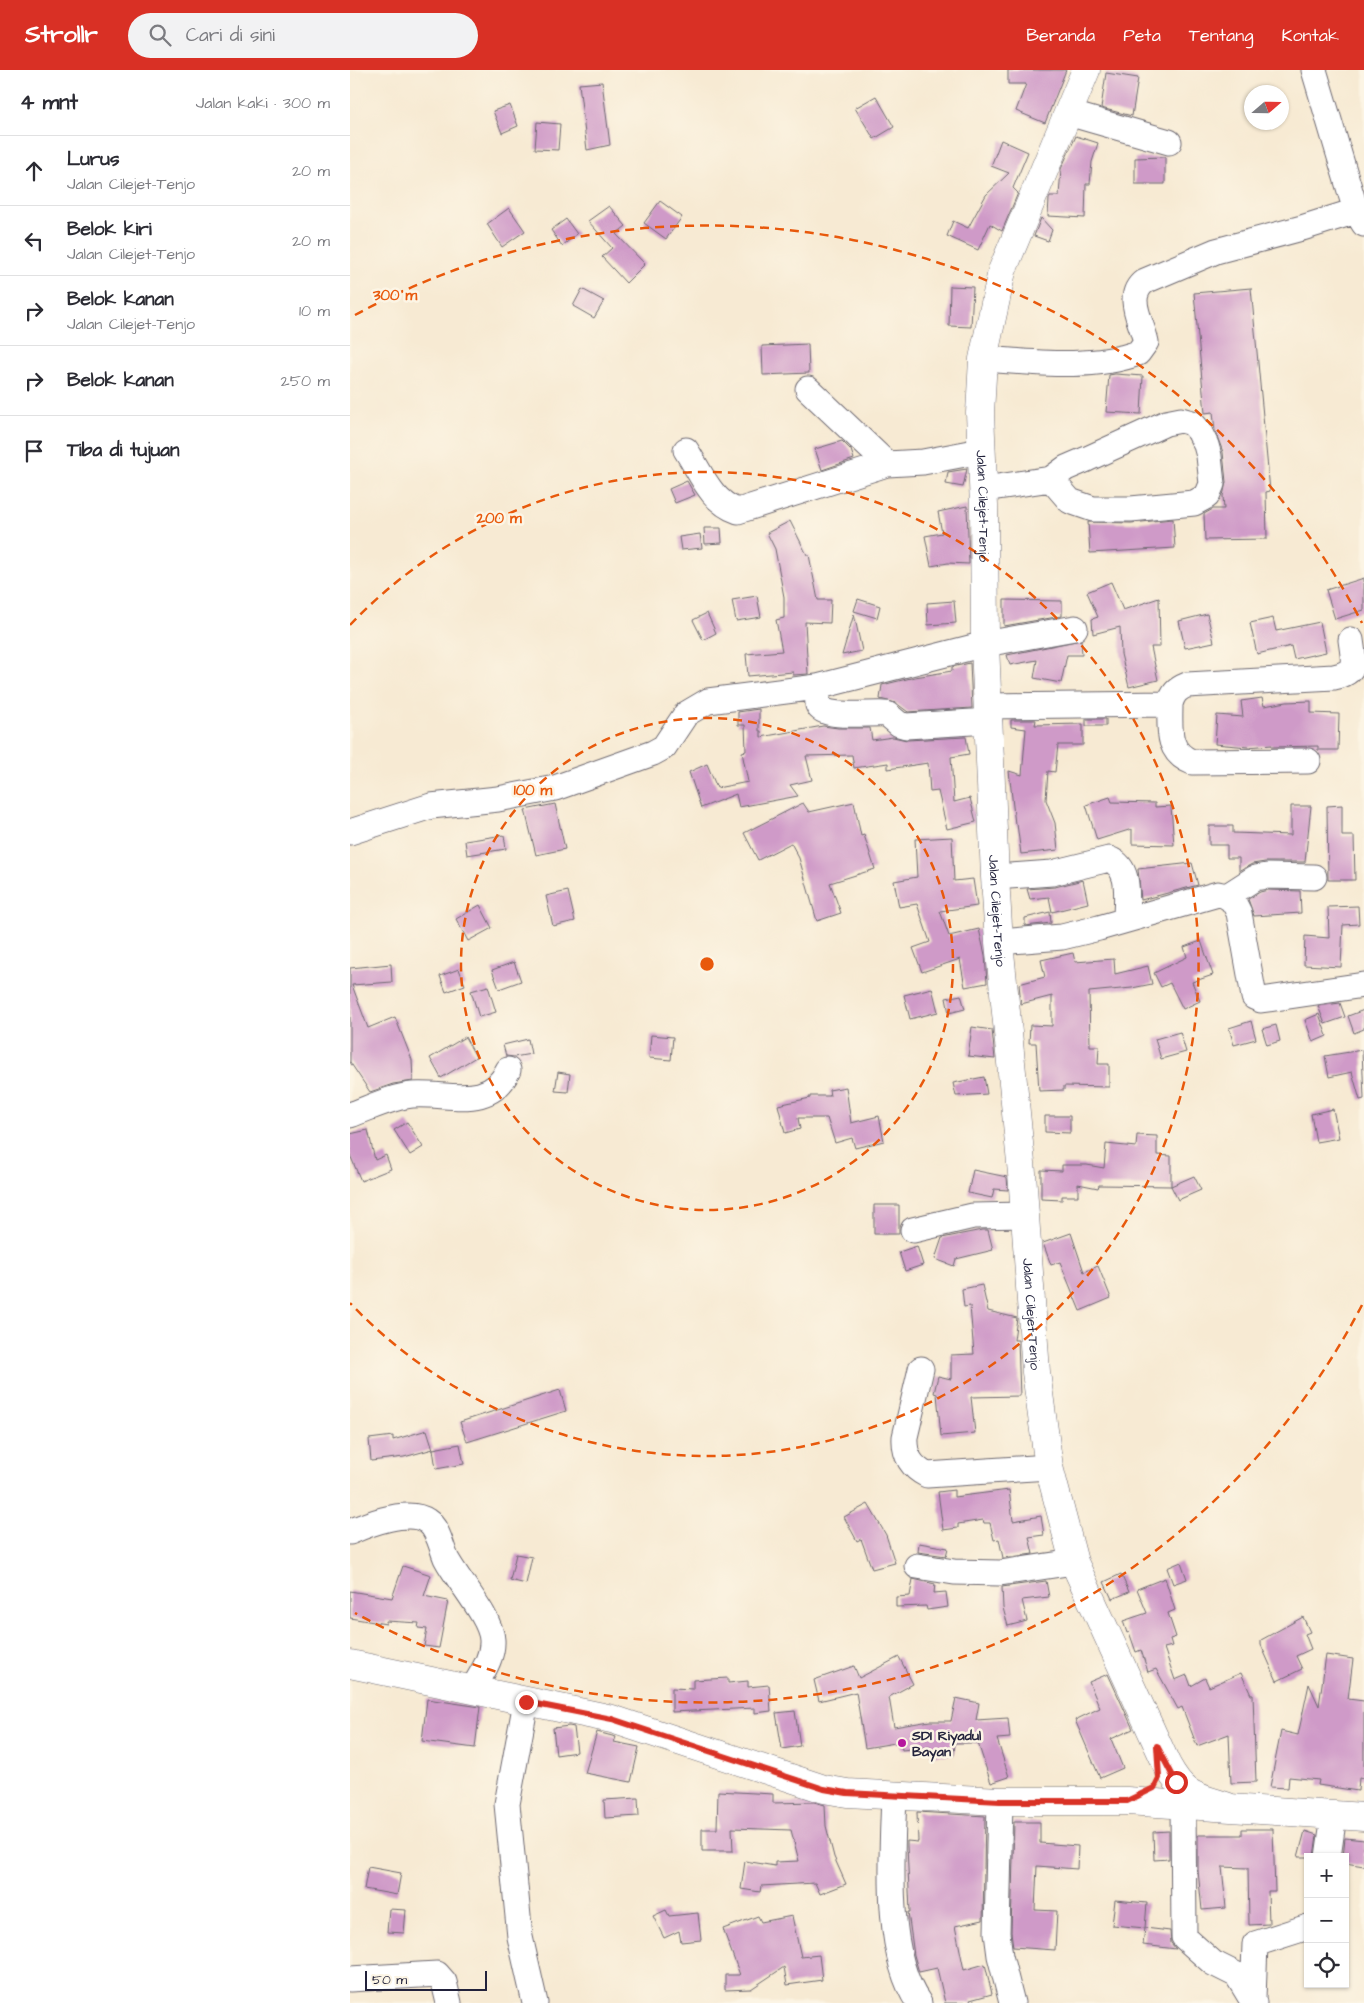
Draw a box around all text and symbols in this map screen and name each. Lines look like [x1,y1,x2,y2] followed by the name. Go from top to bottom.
[128,13,478,58] search box
[25,18,98,52] text: Strollr
[146,21,174,49] icon: search
[186,22,275,49] text: Cari di sini
[1026,23,1095,48] text: Beranda
[1123,23,1161,48] text: Peta
[1189,23,1253,48] text: Tentang
[1281,23,1339,48] text: Kontak
[1244,85,1289,130] north arrow
[20,88,78,117] text: 4 mnt
[196,92,330,114] text: Jalan kaki · 300 m
[67,146,119,173] text: Lurus
[20,157,48,185] icon: ahead
[292,160,330,182] text: 20 m
[67,173,195,195] text: Jalan Cilejet–Tenjo
[67,216,152,243] text: Belok kiri
[20,227,48,255] icon: left
[292,230,330,252] text: 20 m
[67,243,195,265] text: Jalan Cilejet–Tenjo
[372,285,417,306] text: 300 m
[67,286,174,313] text: Belok kanan
[20,297,48,325] icon: right
[299,300,330,322] text: 10 m
[67,313,195,335] text: Jalan Cilejet–Tenjo
[20,367,48,395] icon: right
[67,367,174,394] text: Belok kanan
[281,370,330,392] text: 250 m
[20,437,48,465] icon: arrive
[67,437,179,464] text: Tiba di tujuan
[971,450,993,562] street label: Jalan Cilejet–Tenjo
[475,508,522,529] text: 200 m
[514,780,553,801] text: 100 m
[983,854,1010,968] street label: Jalan Cilejet–Tenjo
[698,955,716,973] centre of rings
[1017,1258,1045,1371] street label: Jalan Cilejet–Tenjo
[515,1691,538,1714] route end
[911,1726,982,1762] place label: SDI Riyadul Bayan
[896,1737,908,1749] marker: SDI Riyadul Bayan
[1165,1771,1188,1794] route start
[1304,1853,1349,1988] map controls
[1304,1853,1349,1898] button: +
[1304,1898,1349,1943] button: −
[1304,1943,1349,1988] button: locate
[365,1968,488,1991] scale bar
[372,1970,407,1990] text: 50 m

